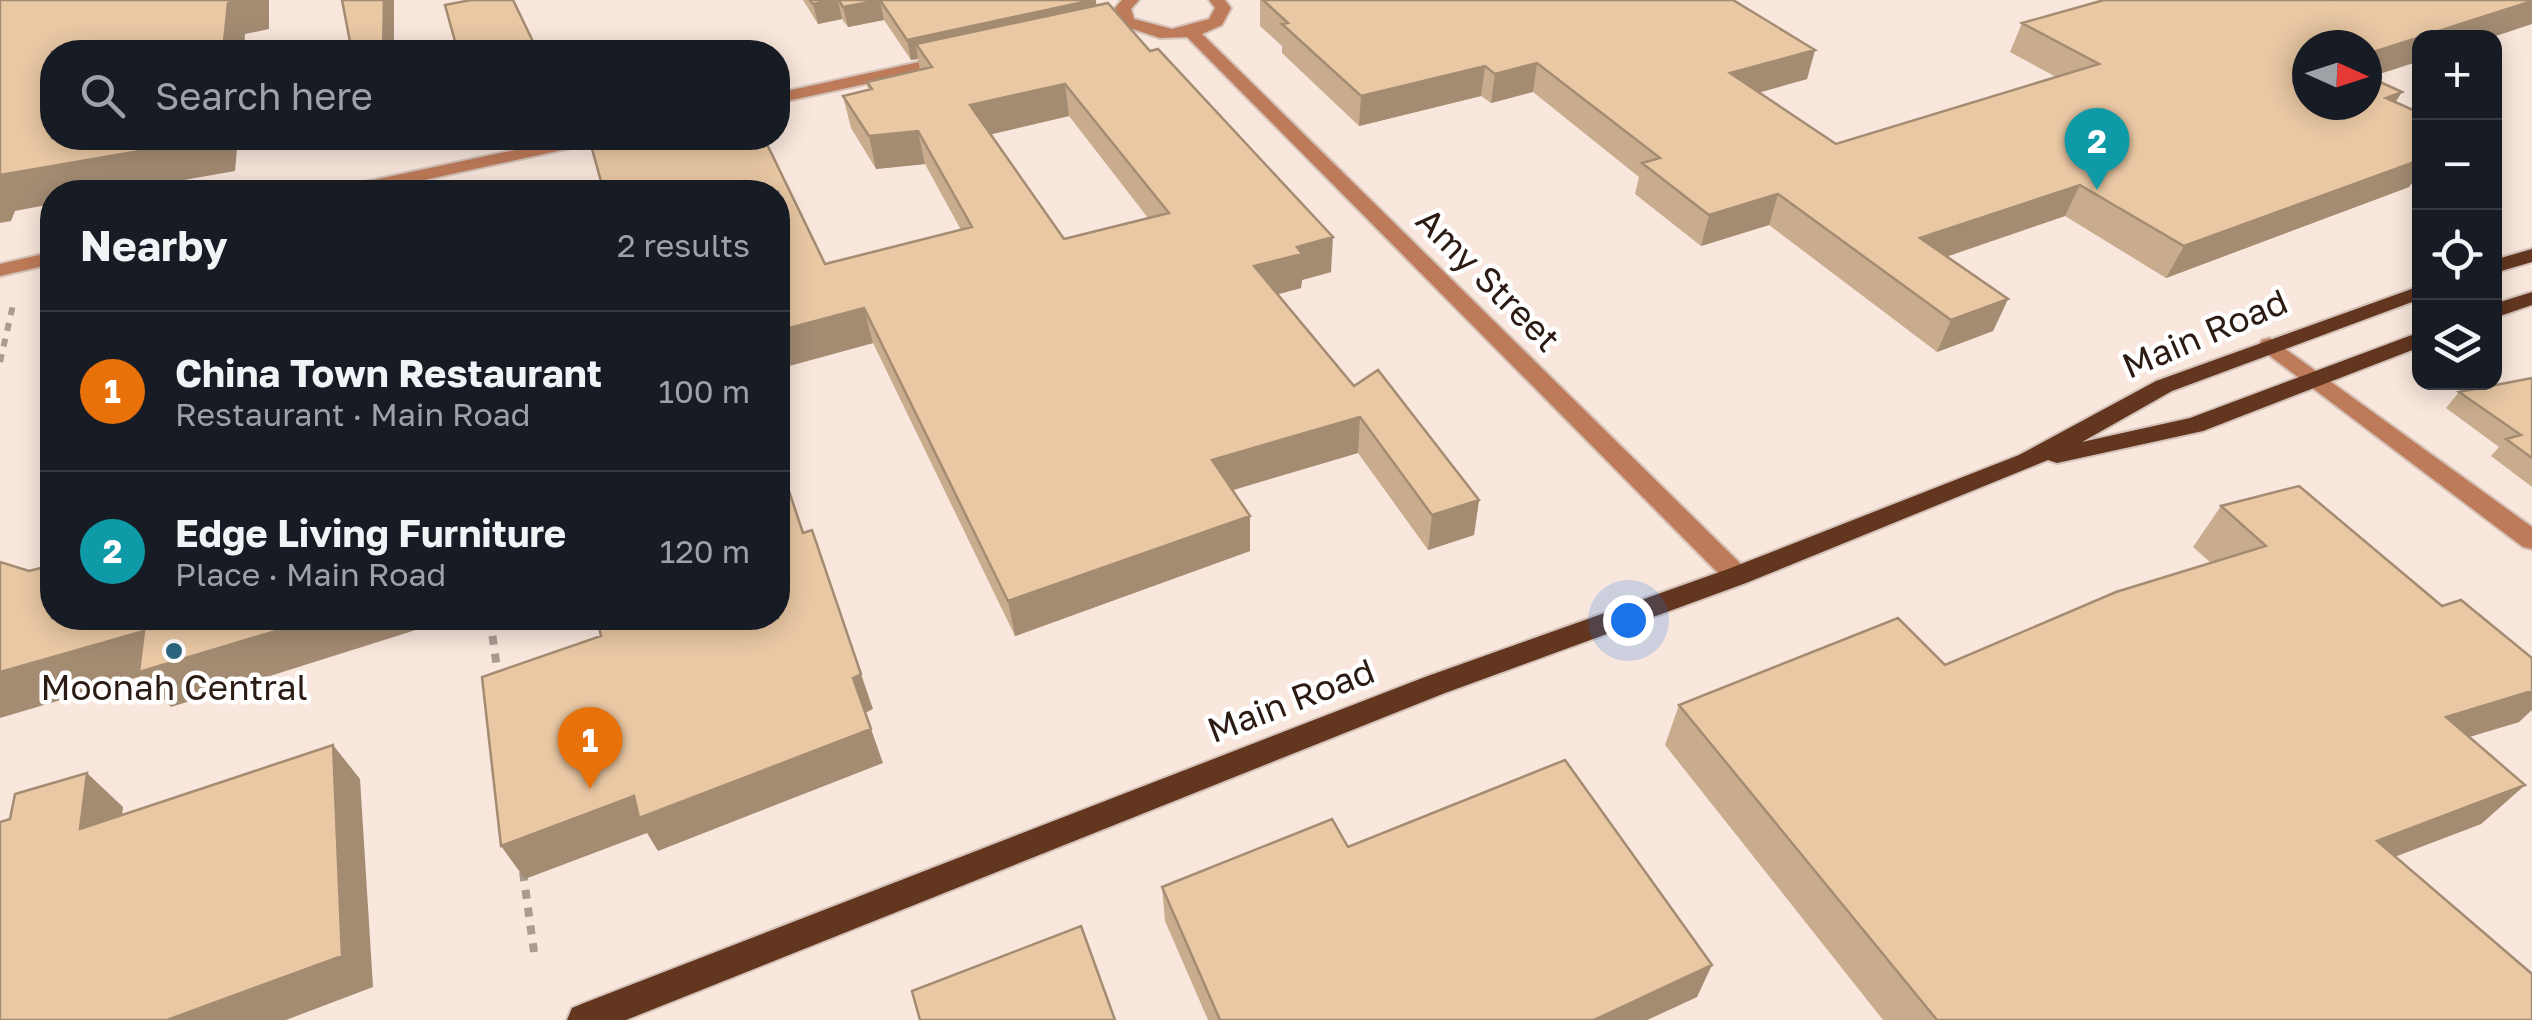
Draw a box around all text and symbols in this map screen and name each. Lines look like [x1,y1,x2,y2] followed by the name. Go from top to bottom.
[2292,30,2382,120] north arrow
[2412,30,2502,390] map controls
[2412,30,2502,120] button: +
[40,40,790,150] search box
[75,68,130,123] icon: search
[155,73,373,118] text: Search here
[2064,108,2130,190] pin: 2
[2412,120,2502,210] button: −
[1408,199,1569,360] street label: Amy Street
[2412,210,2502,300] button: locate
[80,220,228,270] text: Nearby
[617,226,750,264] text: 2 results
[2116,280,2293,387] street label: Main Road
[2412,300,2502,390] button: layers
[175,350,602,395] text: China Town Restaurant
[104,372,121,410] text: 1
[658,372,750,410] text: 100 m
[175,395,530,433] text: Restaurant · Main Road
[175,510,566,555] text: Edge Living Furniture
[103,532,122,570] text: 2
[660,532,750,570] text: 120 m
[175,555,446,593] text: Place · Main Road
[1603,595,1654,646] your location
[163,640,185,662] marker: Moonah Central
[1201,649,1380,751] street label: Main Road
[40,666,308,708] place label: Moonah Central
[558,706,622,789] pin: 1

